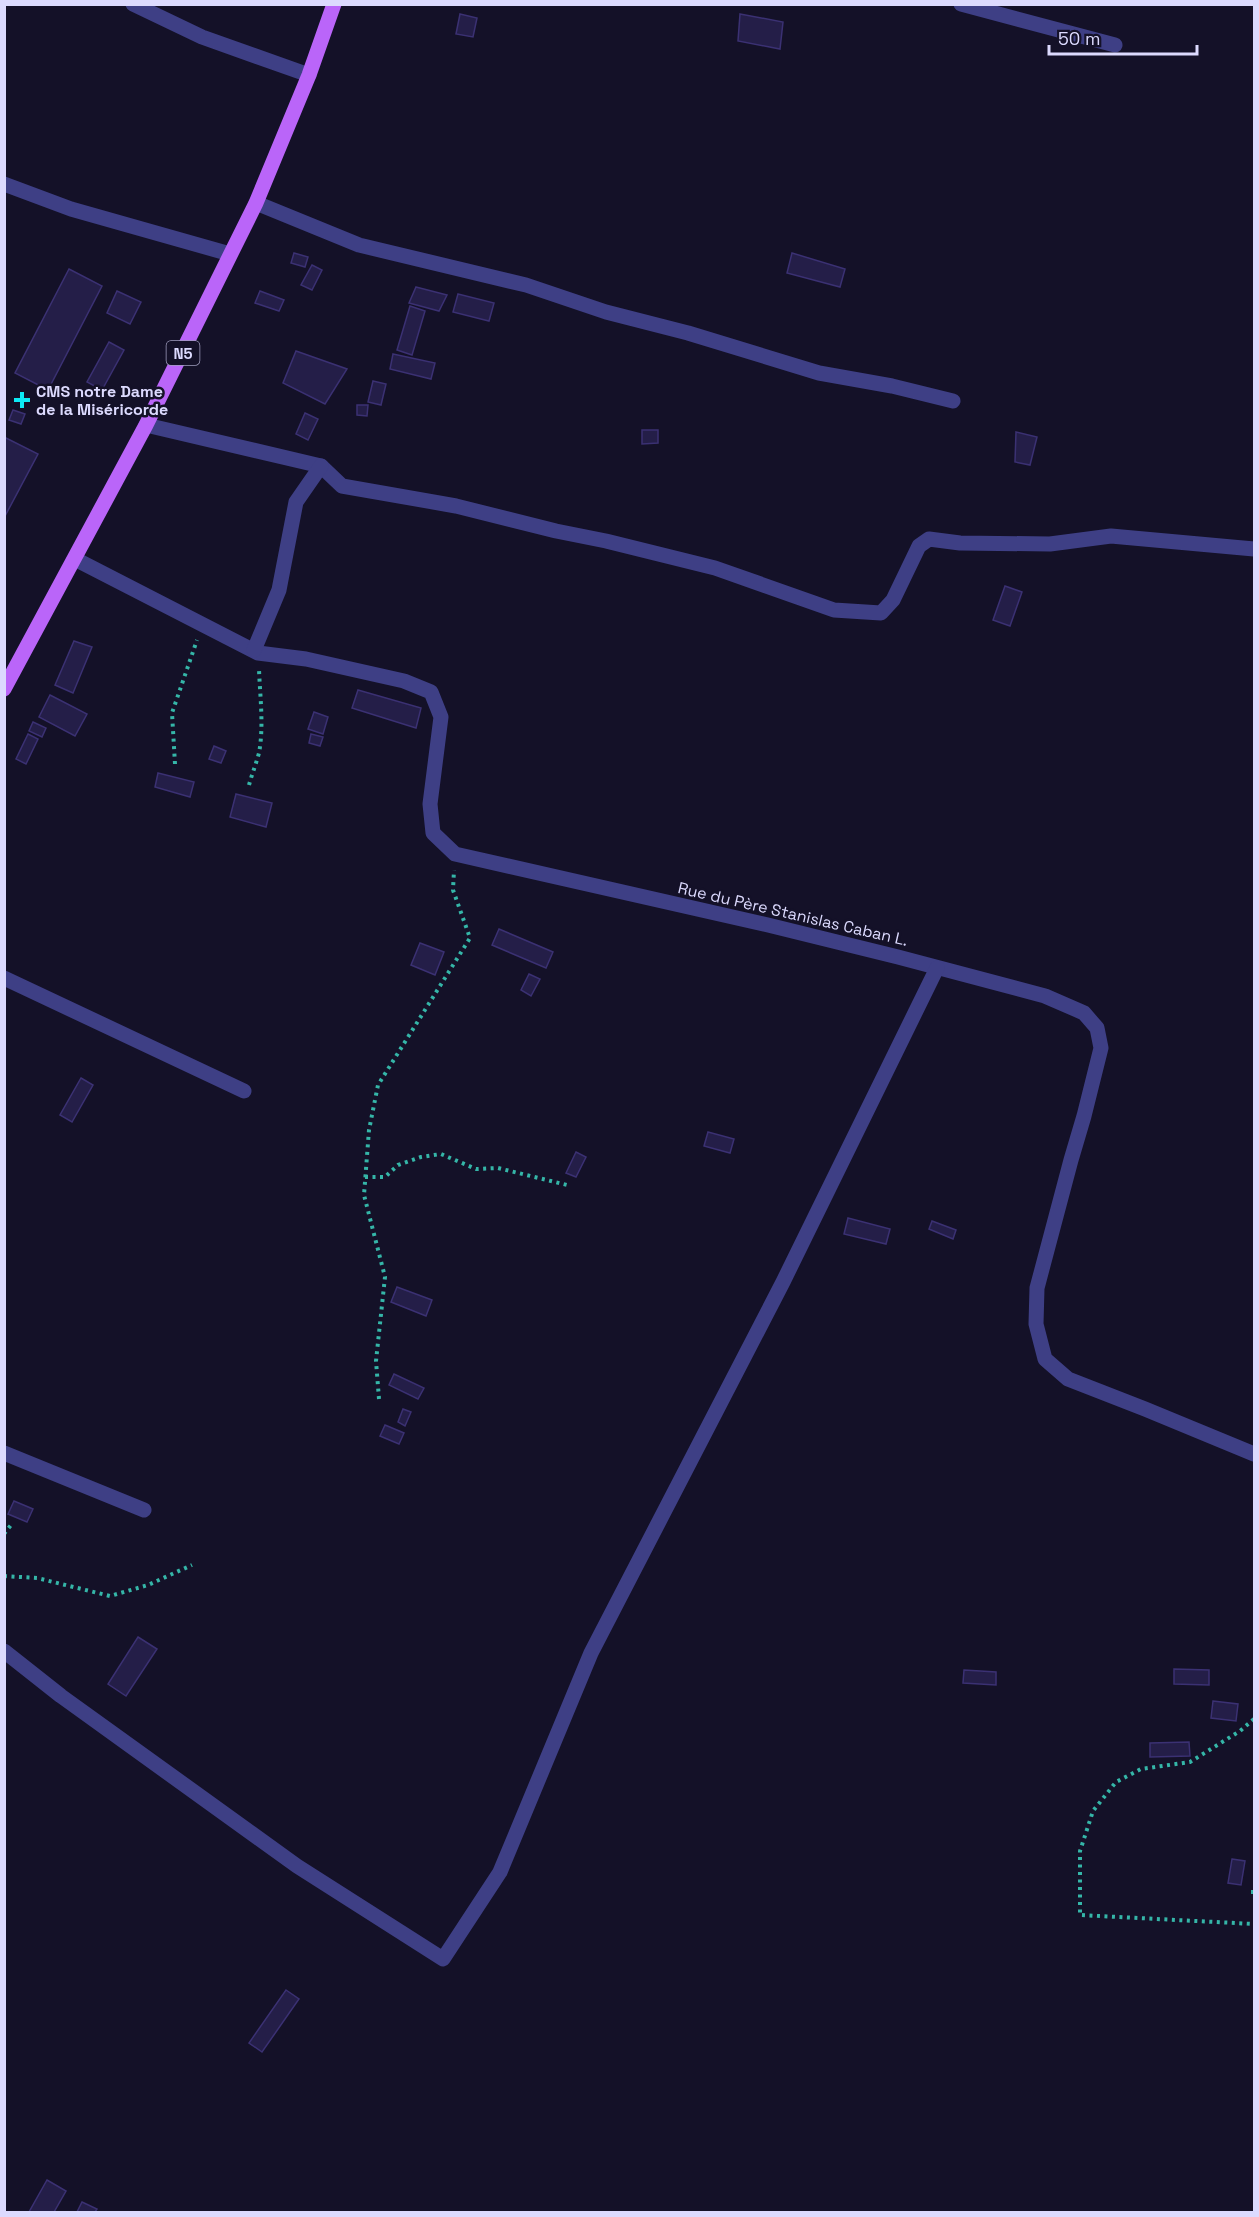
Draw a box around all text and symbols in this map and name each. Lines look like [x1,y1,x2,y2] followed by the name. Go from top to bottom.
[1049,18,1198,56] scale bar
[1058,27,1100,50] text: 50 m
[166,341,200,365] road number: N5
[36,381,168,420] place label: CMS notre Dame de la Miséricorde
[13,391,31,409] marker: CMS notre Dame de la Miséricorde
[676,877,910,951] street label: Rue du Père Stanislas Caban L.

